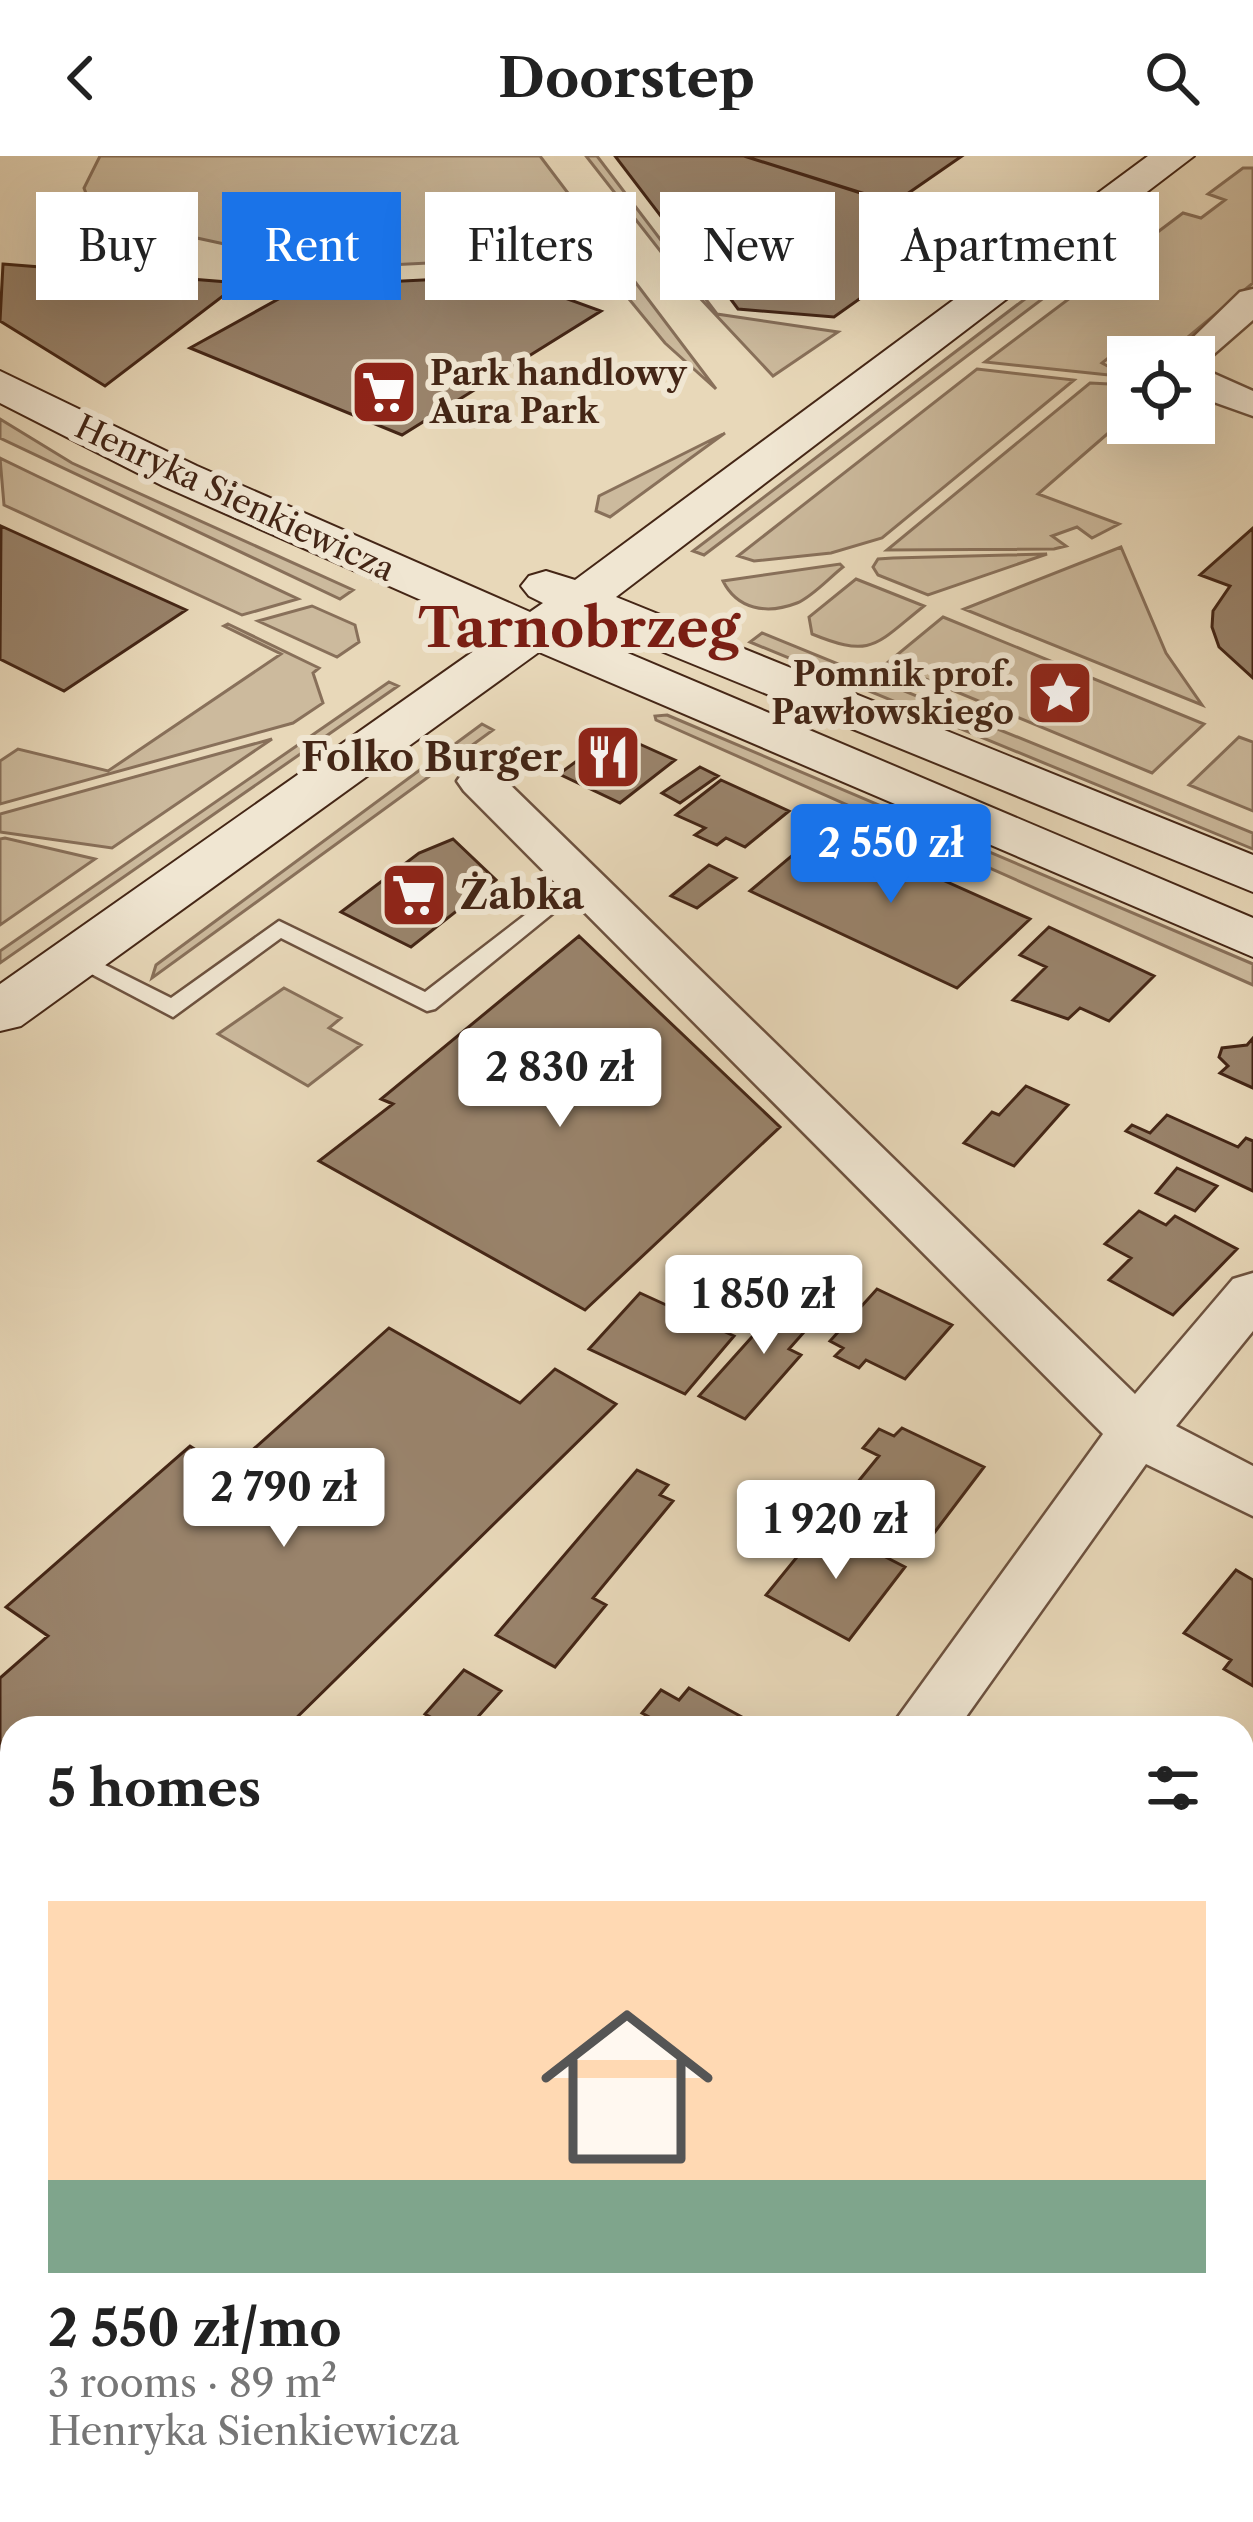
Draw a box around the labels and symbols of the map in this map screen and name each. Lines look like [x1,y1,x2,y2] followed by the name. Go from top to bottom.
[429,353,687,432] place label: Park handlowy Aura Park
[349,357,419,427] supermarket icon: Park handlowy Aura Park
[69,406,402,590] street label: Henryka Sienkiewicza
[418,595,742,661] district label: Tarnobrzeg
[771,654,1014,733] place label: Pomnik prof. Pawłowskiego
[1025,658,1095,728] place icon: Pomnik prof. Pawłowskiego
[573,722,643,792] restaurant icon: Folko Burger
[301,733,562,781] place label: Folko Burger
[767,804,1015,906] pin: 2 550 zł
[379,860,449,930] supermarket icon: Żabka
[460,871,584,919] place label: Żabka
[436,1028,684,1130] pin: 2 830 zł
[640,1255,888,1357] pin: 1 850 zł
[160,1448,408,1550] pin: 2 790 zł
[712,1480,960,1582] pin: 1 920 zł

